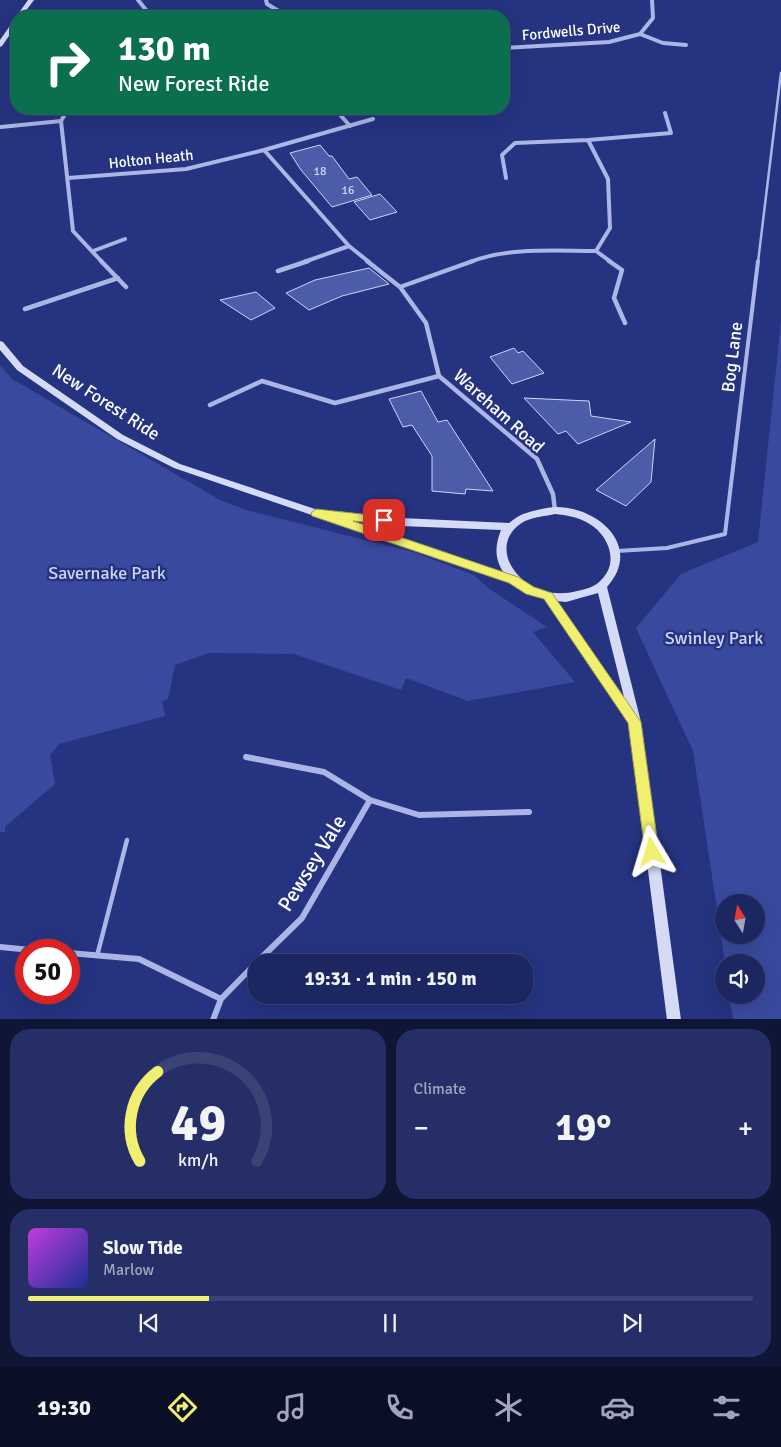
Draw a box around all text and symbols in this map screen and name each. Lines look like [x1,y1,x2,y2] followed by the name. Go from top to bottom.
[521,18,621,44] street label: Fordwells Drive
[118,27,211,70] text: 130 m
[35,30,100,95] icon: right
[118,70,269,97] text: New Forest Ride
[108,146,194,172] street label: Holton Heath
[314,164,326,179] house number: 18
[342,183,354,198] house number: 16
[717,320,747,394] street label: Bog Lane
[48,359,164,445] street label: New Forest Ride
[449,364,549,458] street label: Wareham Road
[363,499,405,541] pin
[370,506,398,534] icon: arrive
[48,562,166,584] park label: Savernake Park
[665,627,763,649] park label: Swinley Park
[272,810,352,916] street label: Pewsey Vale
[625,825,677,877] position arrow
[715,894,765,944] north arrow
[715,894,765,1004] map controls
[15,939,80,1004] speed limit sign: 50
[715,954,765,1004] button: sound
[304,967,477,991] text: 19:31 · 1 min · 150 m
[414,1079,466,1099] text: Climate
[170,1091,226,1155] text: 49
[555,1104,611,1151] text: 19°
[414,1111,429,1145] text: −
[738,1111,753,1145] text: +
[178,1149,218,1171] text: km/h
[103,1236,183,1260] text: Slow Tide
[103,1260,154,1280] text: Marlow
[135,1309,163,1337] icon: previous
[376,1309,404,1337] icon: pause
[618,1309,646,1337] icon: next
[165,1390,200,1425] icon: directions
[274,1390,309,1425] icon: music
[382,1390,417,1425] icon: phone
[491,1390,526,1425] icon: climate
[600,1390,635,1425] icon: car
[709,1390,744,1425] icon: filters
[37,1394,91,1421] text: 19:30

